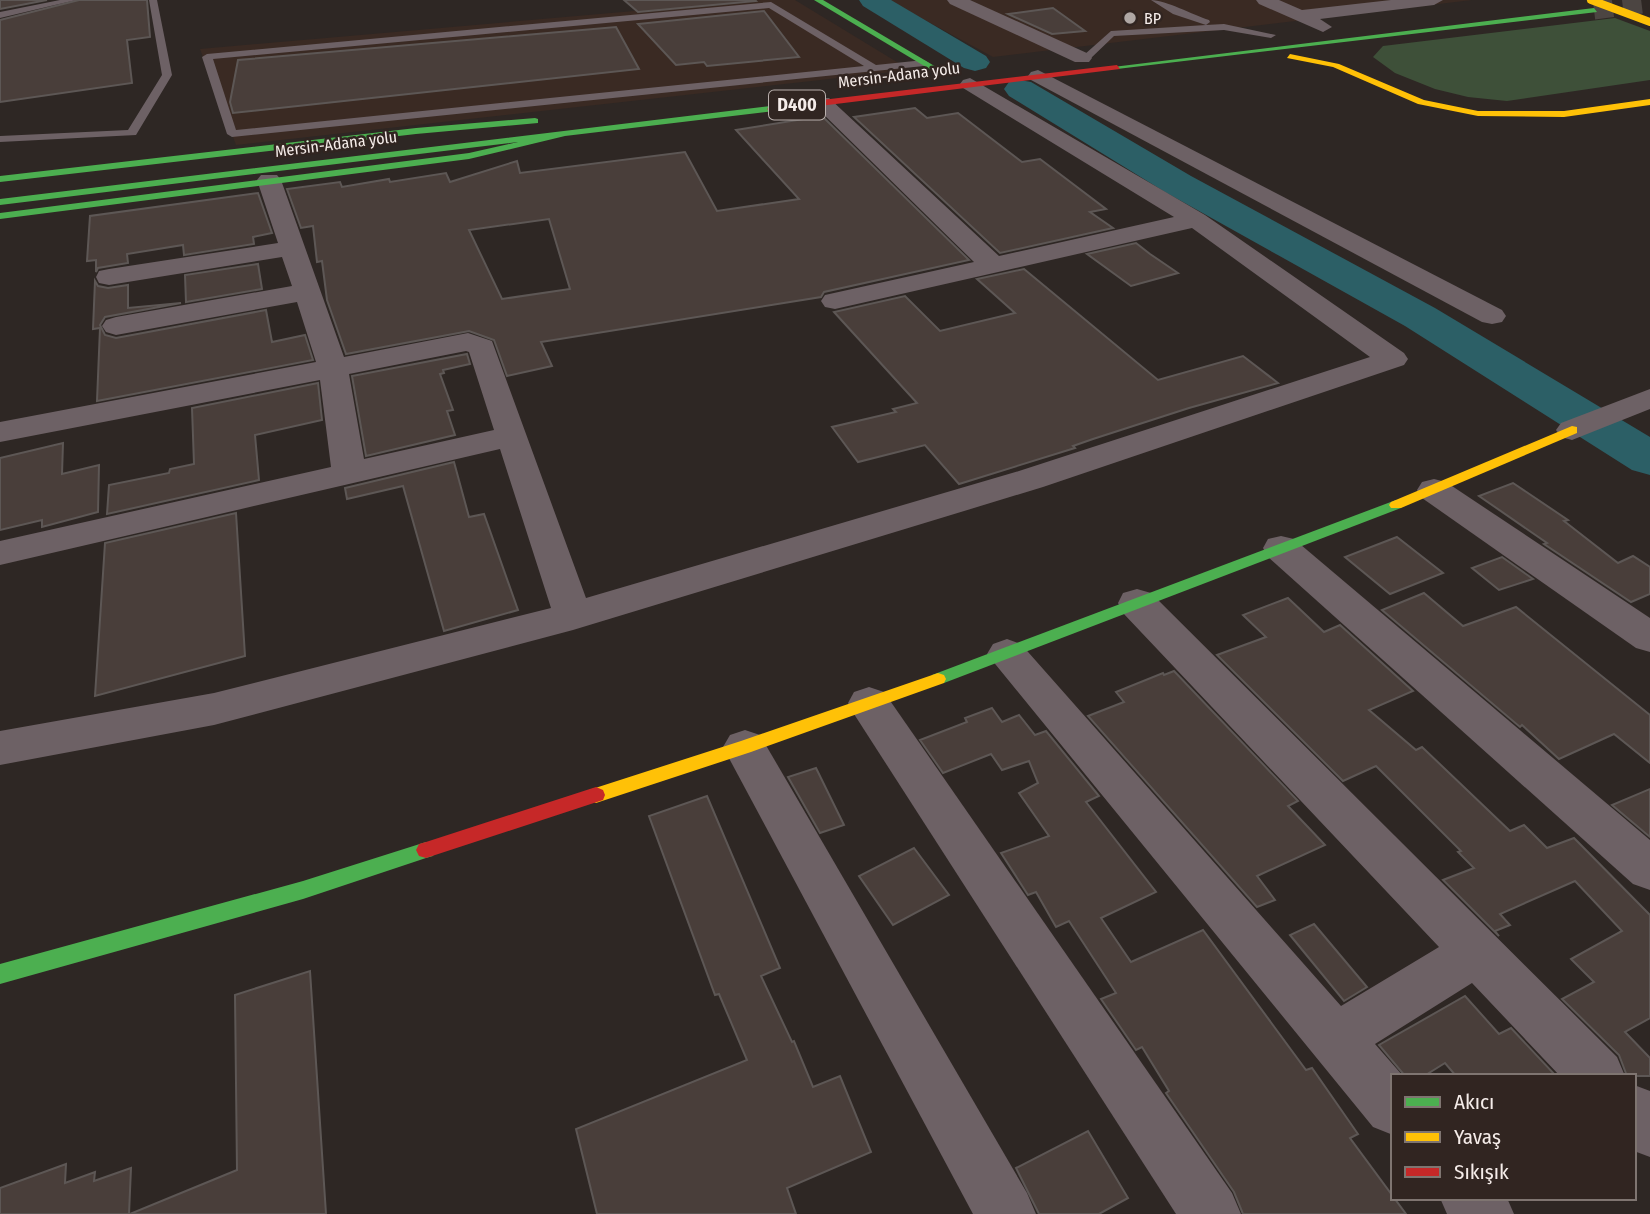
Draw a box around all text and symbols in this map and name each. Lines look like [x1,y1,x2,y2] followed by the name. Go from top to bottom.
[1144,9,1161,28] place label: BP
[1122,10,1138,26] marker: BP
[837,58,961,92] street label: Mersin-Adana yolu
[769,90,825,120] road number: D400
[274,127,398,161] street label: Mersin-Adana yolu
[1391,1074,1636,1200] legend
[1454,1089,1494,1115] text: Akıcı
[1454,1124,1501,1150] text: Yavaş
[1454,1159,1509,1185] text: Sıkışık

